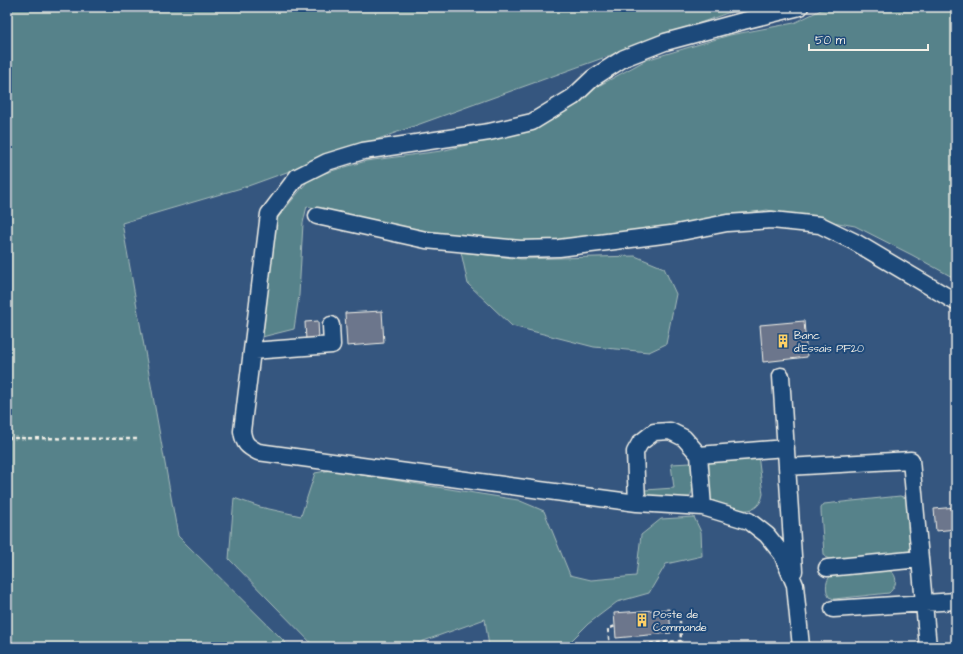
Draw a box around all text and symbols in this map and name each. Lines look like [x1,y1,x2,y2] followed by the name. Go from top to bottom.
[809,26,928,52] scale bar
[815,32,846,49] text: 50 m
[794,328,864,356] place label: Banc d'Essais PF20
[775,333,791,349] building icon: Banc d'Essais PF20
[653,607,707,635] place label: Poste de Commande
[634,612,650,628] building icon: Poste de Commande

